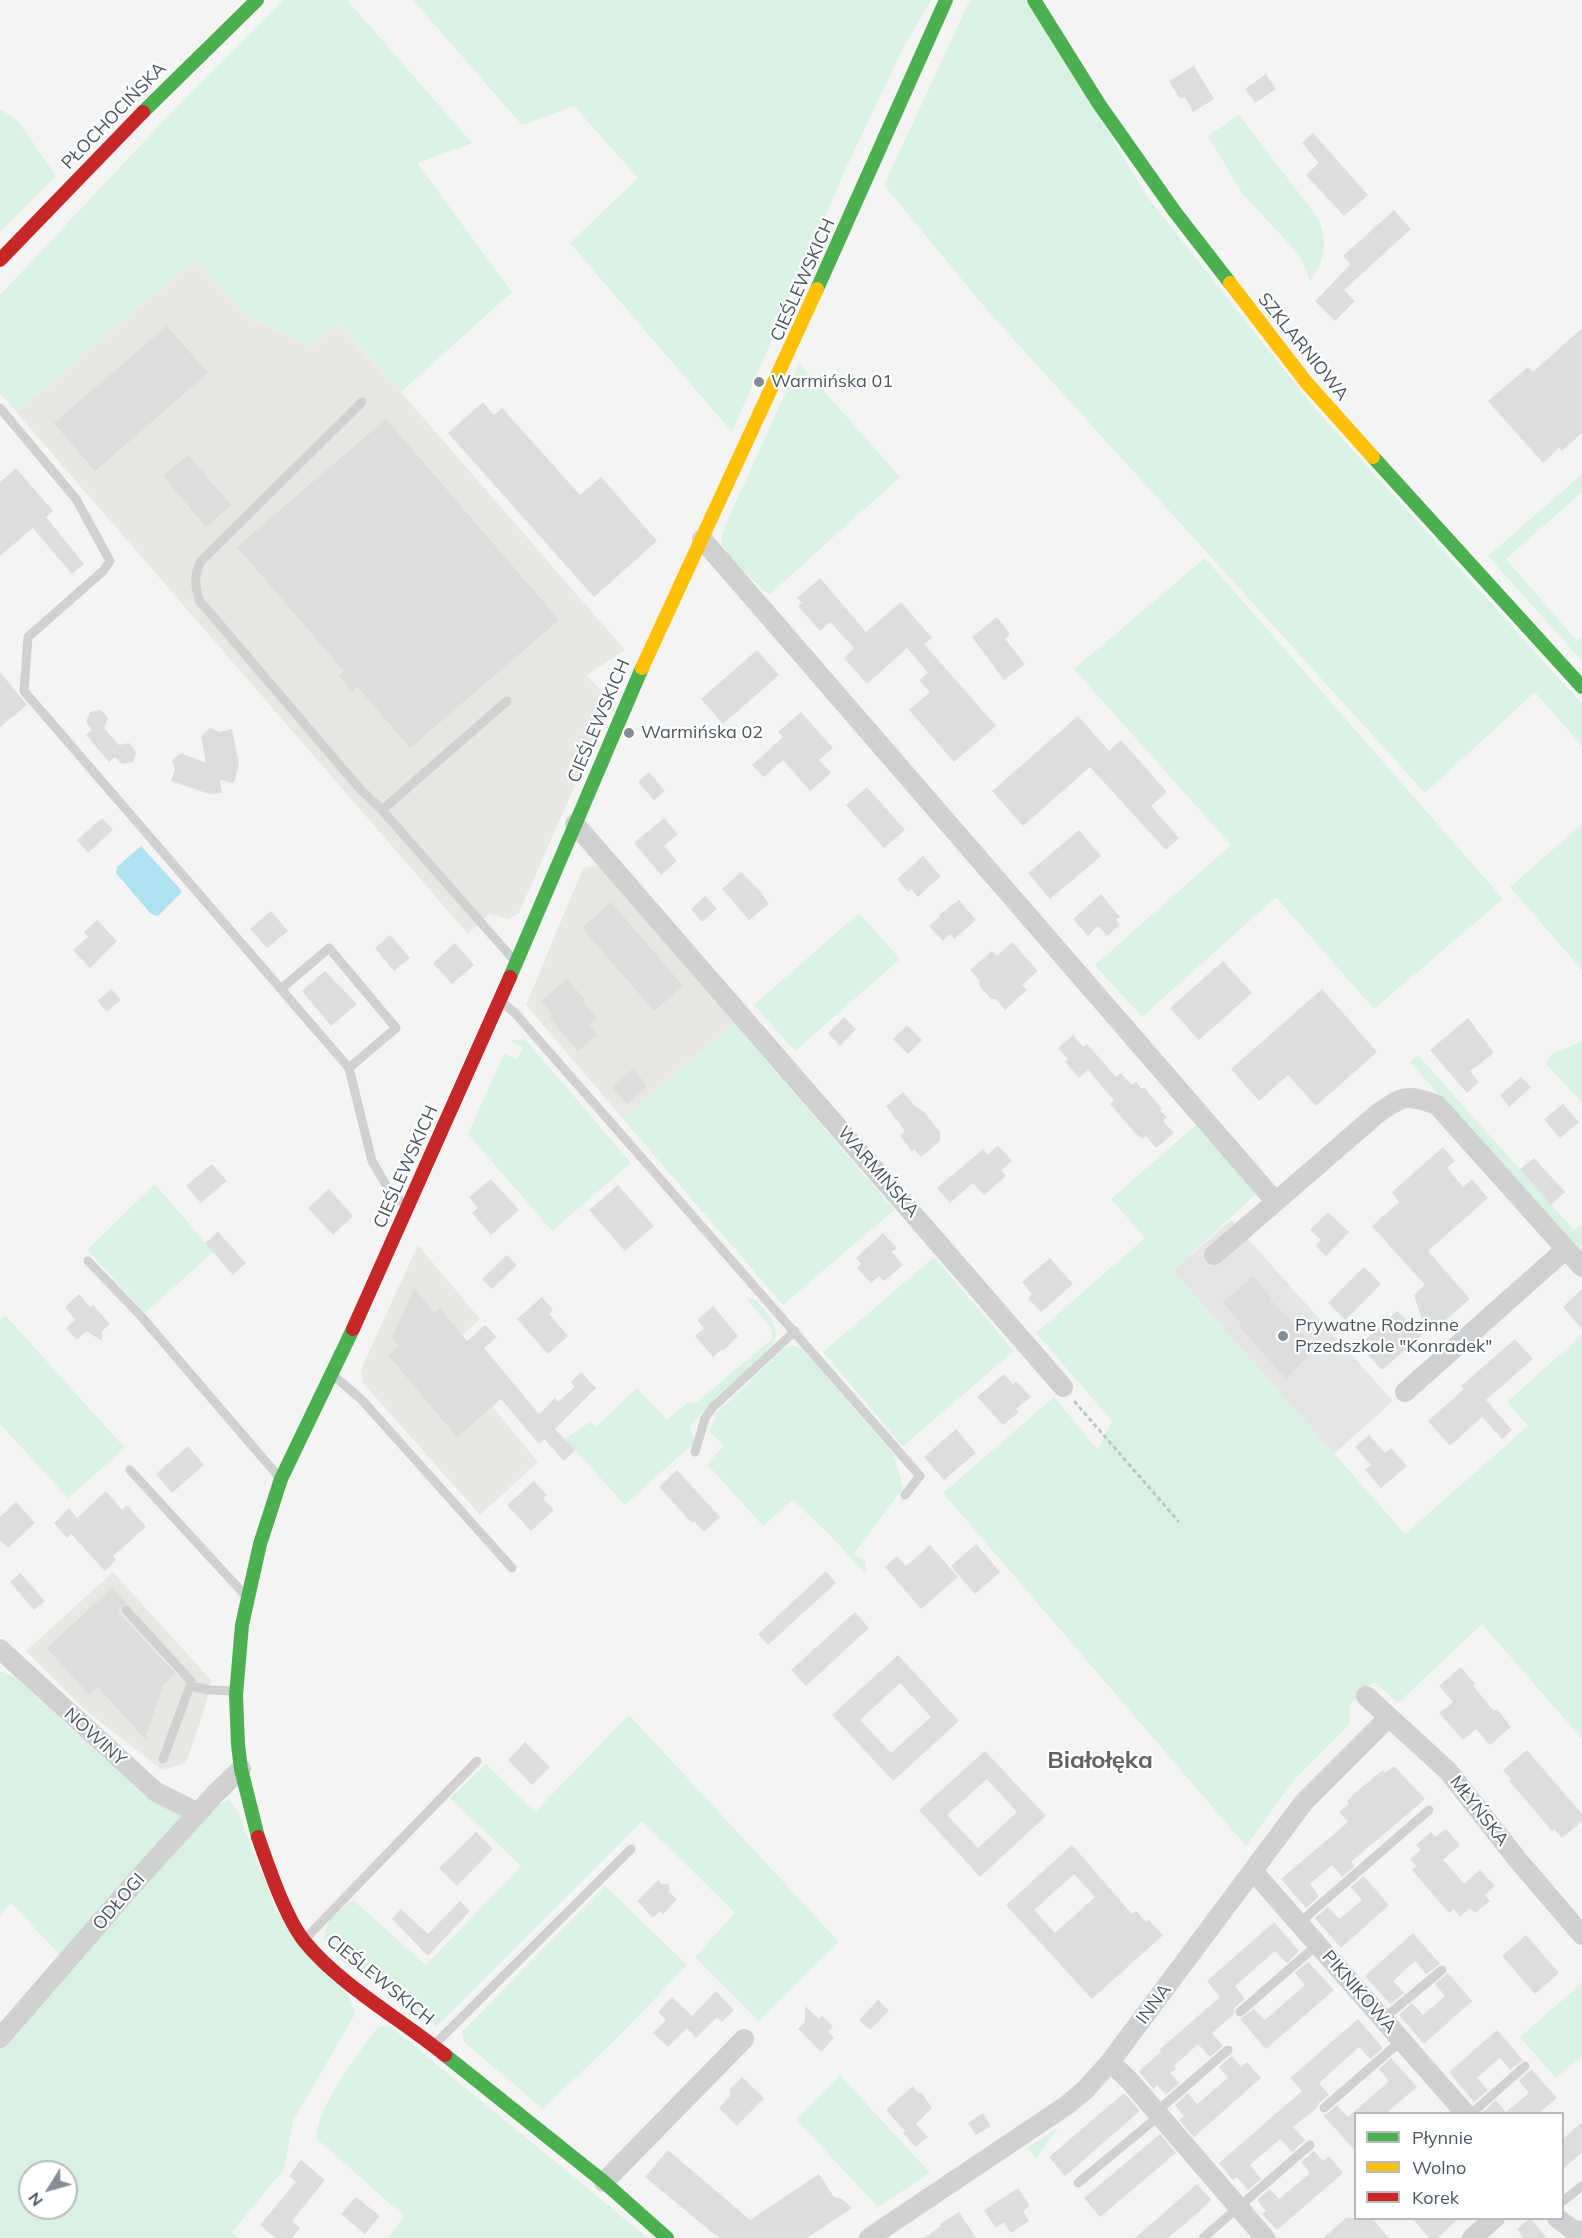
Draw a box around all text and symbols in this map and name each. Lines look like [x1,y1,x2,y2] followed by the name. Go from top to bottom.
[57,58,171,174] street label: PŁOCHOCIŃSKA
[766,215,840,345] street label: CIEŚLEWSKICH
[1253,289,1353,405] street label: SZKLARNIOWA
[771,371,893,393] place label: Warmińska 01
[752,375,766,389] marker: Warmińska 01
[563,656,635,786] street label: CIEŚLEWSKICH
[641,722,763,744] place label: Warmińska 02
[622,726,636,740] marker: Warmińska 02
[369,1102,443,1232] street label: CIEŚLEWSKICH
[833,1122,923,1222] street label: WARMIŃSKA
[1295,1315,1492,1358] place label: Prywatne Rodzinne Przedszkole "Konradek"
[1276,1329,1290,1343] marker: Prywatne Rodzinne Przedszkole "Konradek"
[59,1704,131,1770] street label: NOWINY
[1047,1747,1153,1775] district label: Białołęka
[1445,1772,1513,1850] street label: MŁYŃSKA
[88,1869,150,1935] street label: ODŁOGI
[322,1930,438,2030] street label: CIEŚLEWSKICH
[1317,1946,1401,2038] street label: PIKNIKOWA
[1132,1980,1176,2028] street label: INNA
[1354,2112,1564,2220] legend
[1412,2126,1473,2149] text: Płynnie
[1412,2156,1466,2179] text: Wolno
[18,2160,78,2220] north arrow
[1412,2186,1459,2209] text: Korek
[24,2189,47,2210] text: N

